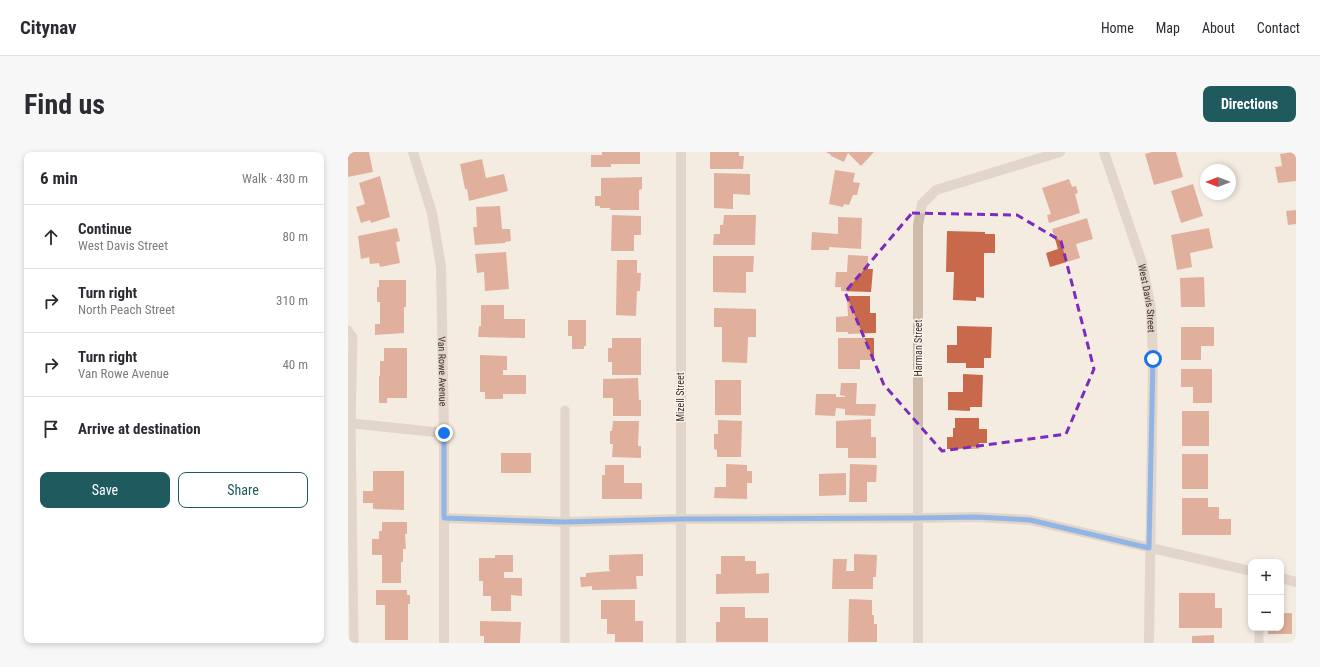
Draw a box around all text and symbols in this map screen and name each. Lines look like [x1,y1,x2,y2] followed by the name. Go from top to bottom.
[20,16,77,39] text: Citynav
[1101,20,1134,36] text: Home
[1156,20,1180,36] text: Map
[1202,20,1235,36] text: About
[1257,20,1300,36] text: Contact
[1203,86,1296,122] button: Directions
[24,88,105,121] text: Find us
[1200,164,1236,200] north arrow
[40,168,78,188] text: 6 min
[242,171,308,186] text: Walk · 430 m
[78,220,132,238] text: Continue
[40,226,62,248] icon: ahead
[282,229,308,244] text: 80 m
[78,238,168,253] text: West Davis Street
[1136,263,1157,333] street label: West Davis Street
[78,284,137,302] text: Turn right
[40,290,62,312] icon: right
[276,293,308,308] text: 310 m
[78,302,175,317] text: North Peach Street
[913,319,924,376] street label: Harman Street
[436,336,449,407] street label: Van Rowe Avenue
[78,348,137,366] text: Turn right
[1144,350,1162,368] route start
[40,354,62,376] icon: right
[282,357,308,372] text: 40 m
[78,366,169,381] text: Van Rowe Avenue
[675,372,686,422] street label: Mizell Street
[40,418,62,440] icon: arrive
[78,420,201,438] text: Arrive at destination
[435,424,453,442] route end
[40,472,170,508] button: Save
[178,472,308,508] button: Share
[1248,559,1284,631] map controls
[1248,559,1284,595] button: +
[1248,595,1284,631] button: −

